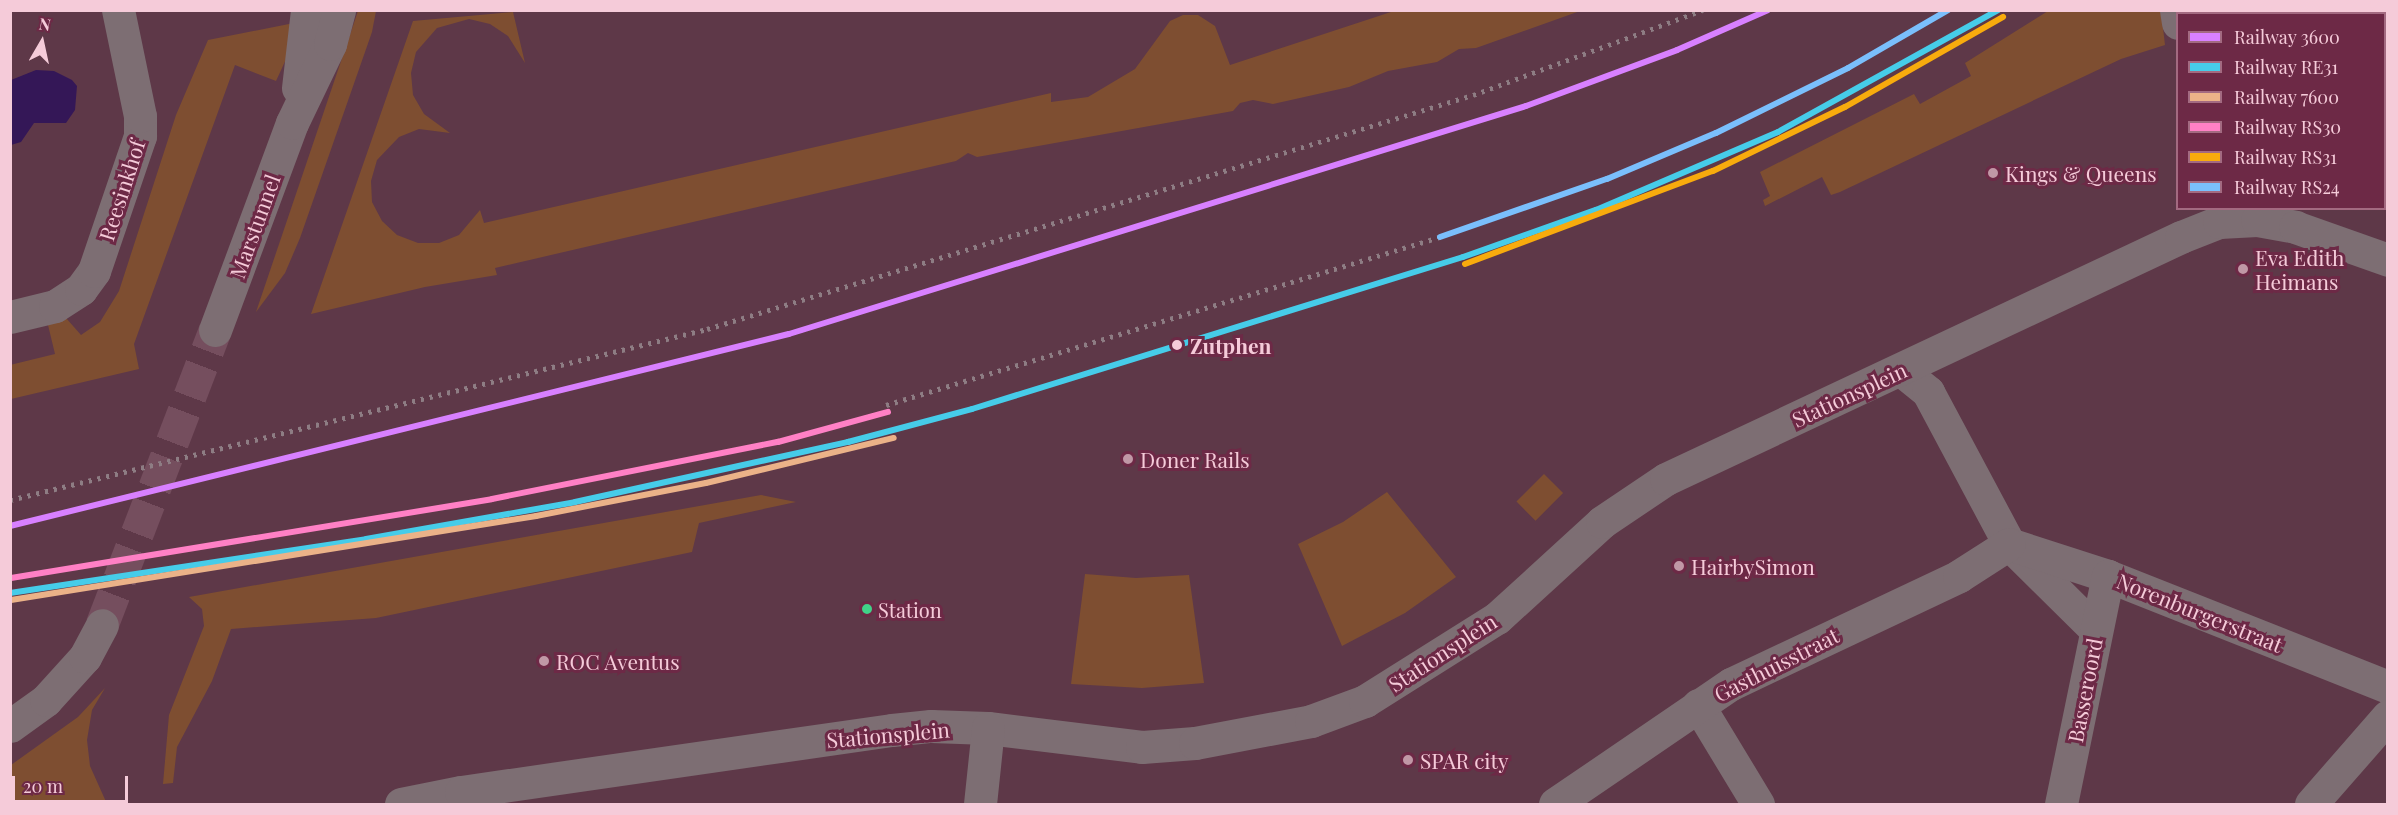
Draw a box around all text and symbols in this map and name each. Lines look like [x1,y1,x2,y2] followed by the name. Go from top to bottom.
[12,12,72,72] north arrow
[38,12,52,35] text: N
[2176,12,2386,210] legend
[2234,25,2340,49] text: Railway 3600
[2234,55,2338,79] text: Railway RE31
[2234,85,2339,109] text: Railway 7600
[2234,115,2341,139] text: Railway RS30
[93,136,149,244] street label: Reesinkhof
[2234,145,2337,169] text: Railway RS31
[2005,160,2157,186] place label: Kings & Queens
[1986,166,2000,180] marker: Kings & Queens
[224,171,284,281] street label: Marstunnel
[2234,175,2340,199] text: Railway RS24
[2255,244,2345,294] place label: Eva Edith Heimans
[2236,262,2250,276] marker: Eva Edith Heimans
[1190,332,1271,358] place label: Zutphen
[1168,336,1186,354] marker: Zutphen
[1788,356,1910,432] street label: Stationsplein
[1140,446,1250,472] place label: Doner Rails
[1121,452,1135,466] marker: Doner Rails
[1691,553,1815,579] place label: HairbySimon
[1672,559,1686,573] marker: HairbySimon
[2113,567,2287,657] street label: Norenburgerstraat
[878,597,942,621] place label: Station
[861,603,873,615] marker: Station
[1383,608,1501,696] street label: Stationsplein
[1709,622,1843,706] street label: Gasthuisstraat
[2062,636,2106,744] street label: Basseroord
[556,648,680,674] place label: ROC Aventus
[537,654,551,668] marker: ROC Aventus
[825,716,951,752] street label: Stationsplein
[1420,747,1509,773] place label: SPAR city
[1401,753,1415,767] marker: SPAR city
[15,764,130,802] scale bar
[23,774,63,798] text: 20 m

